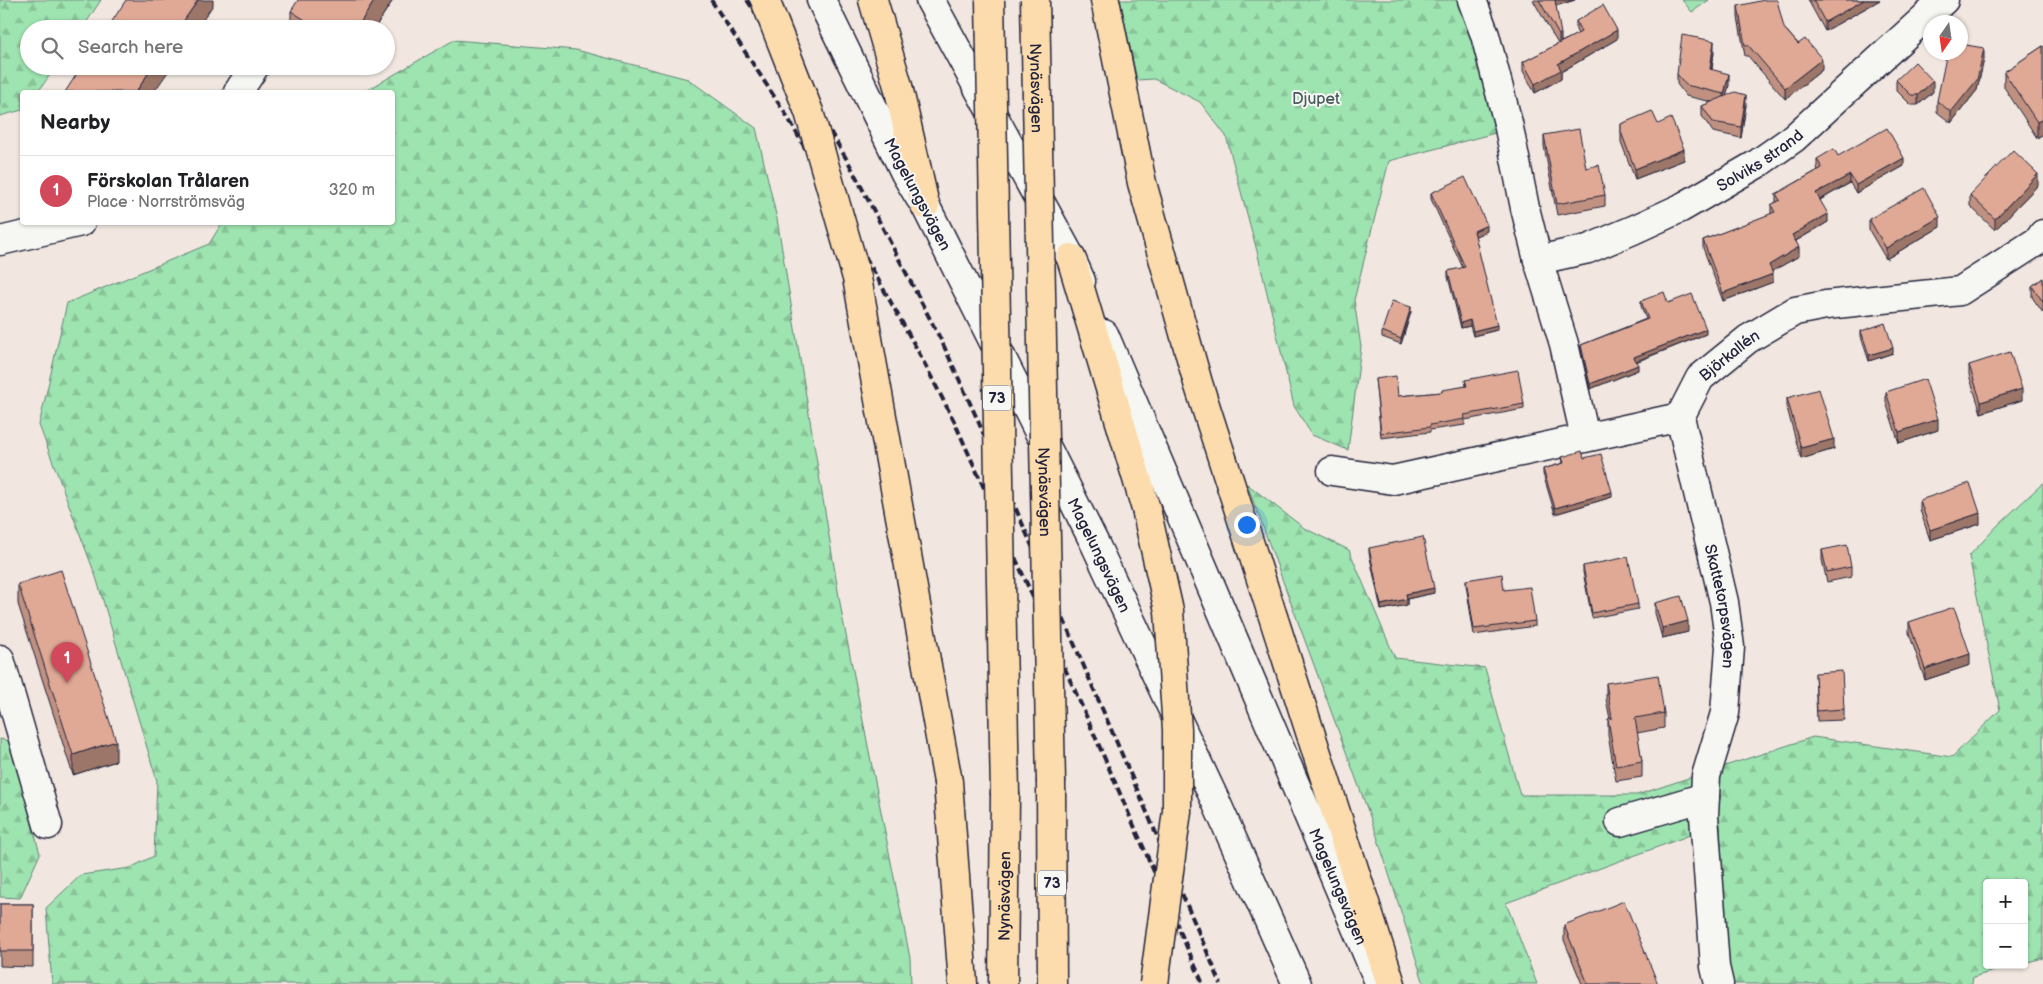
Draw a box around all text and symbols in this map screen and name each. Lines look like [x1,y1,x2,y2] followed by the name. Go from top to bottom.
[1923,15,1968,60] north arrow
[20,20,395,75] search box
[38,34,66,62] icon: search
[78,36,183,59] text: Search here
[1025,43,1046,133] street label: Nynäsvägen
[1292,90,1340,109] park label: Djupet
[40,110,110,135] text: Nearby
[1714,126,1808,196] street label: Solviks strand
[879,135,954,254] street label: Magelungsvägen
[87,170,249,193] text: Förskolan Trålaren
[53,181,59,200] text: 1
[329,181,375,200] text: 320 m
[87,193,245,212] text: Place · Norrströmsväg
[1696,326,1763,386] street label: Björkallén
[983,386,1011,410] road number: 73
[1033,447,1054,537] street label: Nynäsvägen
[1062,495,1134,616] street label: Magelungsvägen
[1234,512,1260,538] your location
[1700,543,1738,669] street label: Skattetorpsvägen
[51,642,83,683] pin: 1
[1304,826,1370,948] street label: Magelungsvägen
[995,851,1015,941] street label: Nynäsvägen
[1038,870,1066,896] road number: 73
[1983,879,2028,969] map controls
[1983,879,2028,924] button: +
[1983,924,2028,969] button: −

